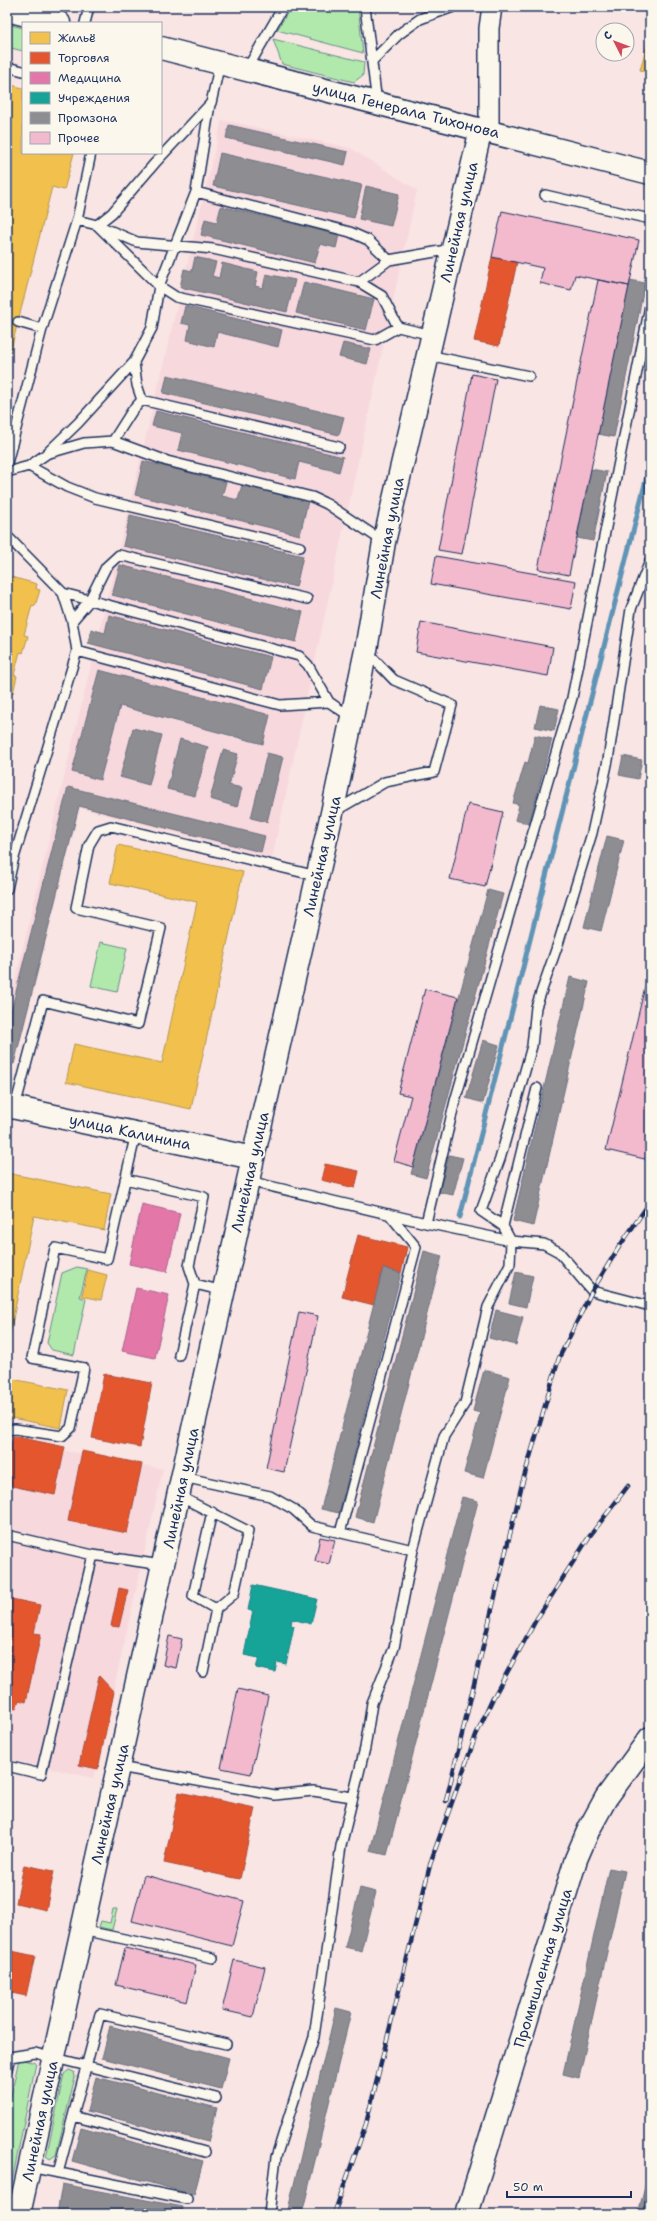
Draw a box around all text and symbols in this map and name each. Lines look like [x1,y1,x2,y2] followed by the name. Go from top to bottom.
[22,22,162,154] legend
[595,22,635,62] north arrow
[600,28,616,43] text: С
[58,30,96,46] text: Жильё
[58,50,110,66] text: Торговля
[58,70,122,86] text: Медицина
[310,77,502,143] street label: улица Генерала Тихонова
[58,90,130,106] text: Учреждения
[58,110,118,126] text: Промзона
[58,130,100,146] text: Прочее
[435,159,483,284] street label: Линейная улица
[365,475,409,600] street label: Линейная улица
[298,793,346,918] street label: Линейная улица
[67,1109,193,1155] street label: улица Калинина
[226,1109,274,1234] street label: Линейная улица
[158,1425,204,1550] street label: Линейная улица
[86,1741,134,1866] street label: Линейная улица
[509,1885,577,2050] street label: Промышленная улица
[17,2058,63,2183] street label: Линейная улица
[507,2173,631,2199] scale bar
[513,2179,543,2195] text: 50 m

